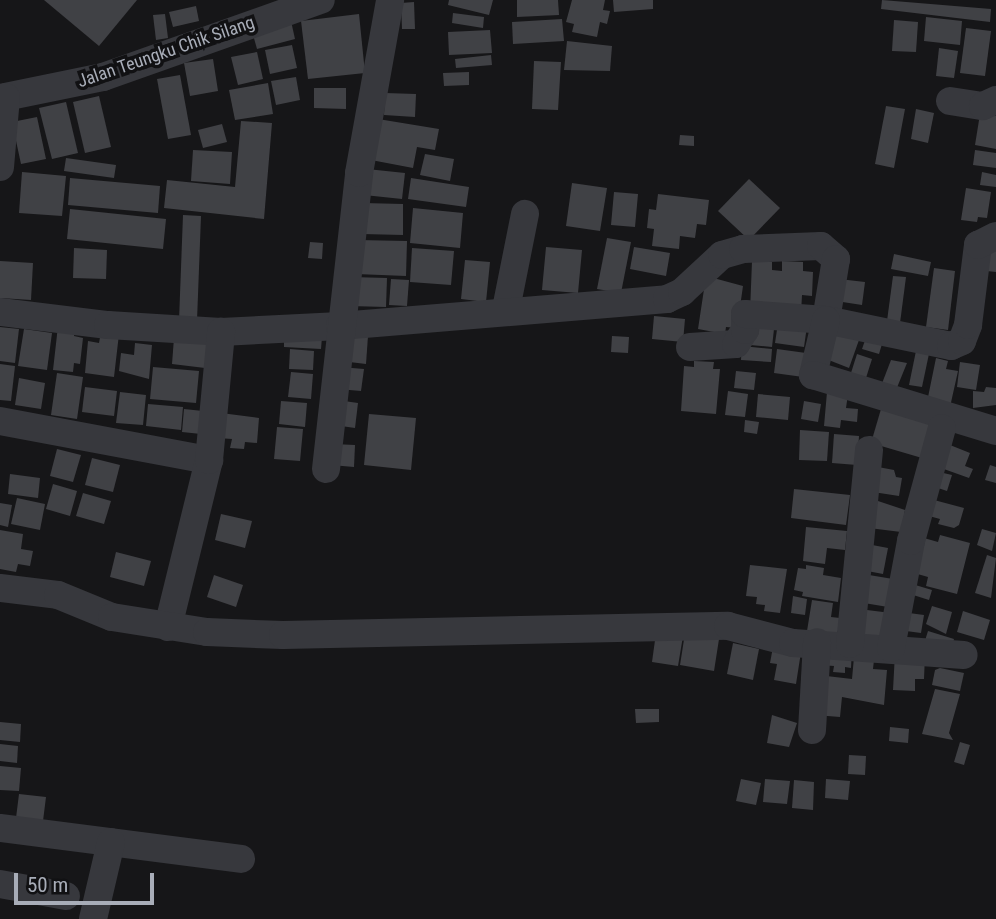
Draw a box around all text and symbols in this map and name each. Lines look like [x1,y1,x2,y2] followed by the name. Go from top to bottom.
[74,11,258,93] street label: Jalan Teungku Chik Silang
[18,860,158,904] scale bar
[27,873,68,897] text: 50 m

